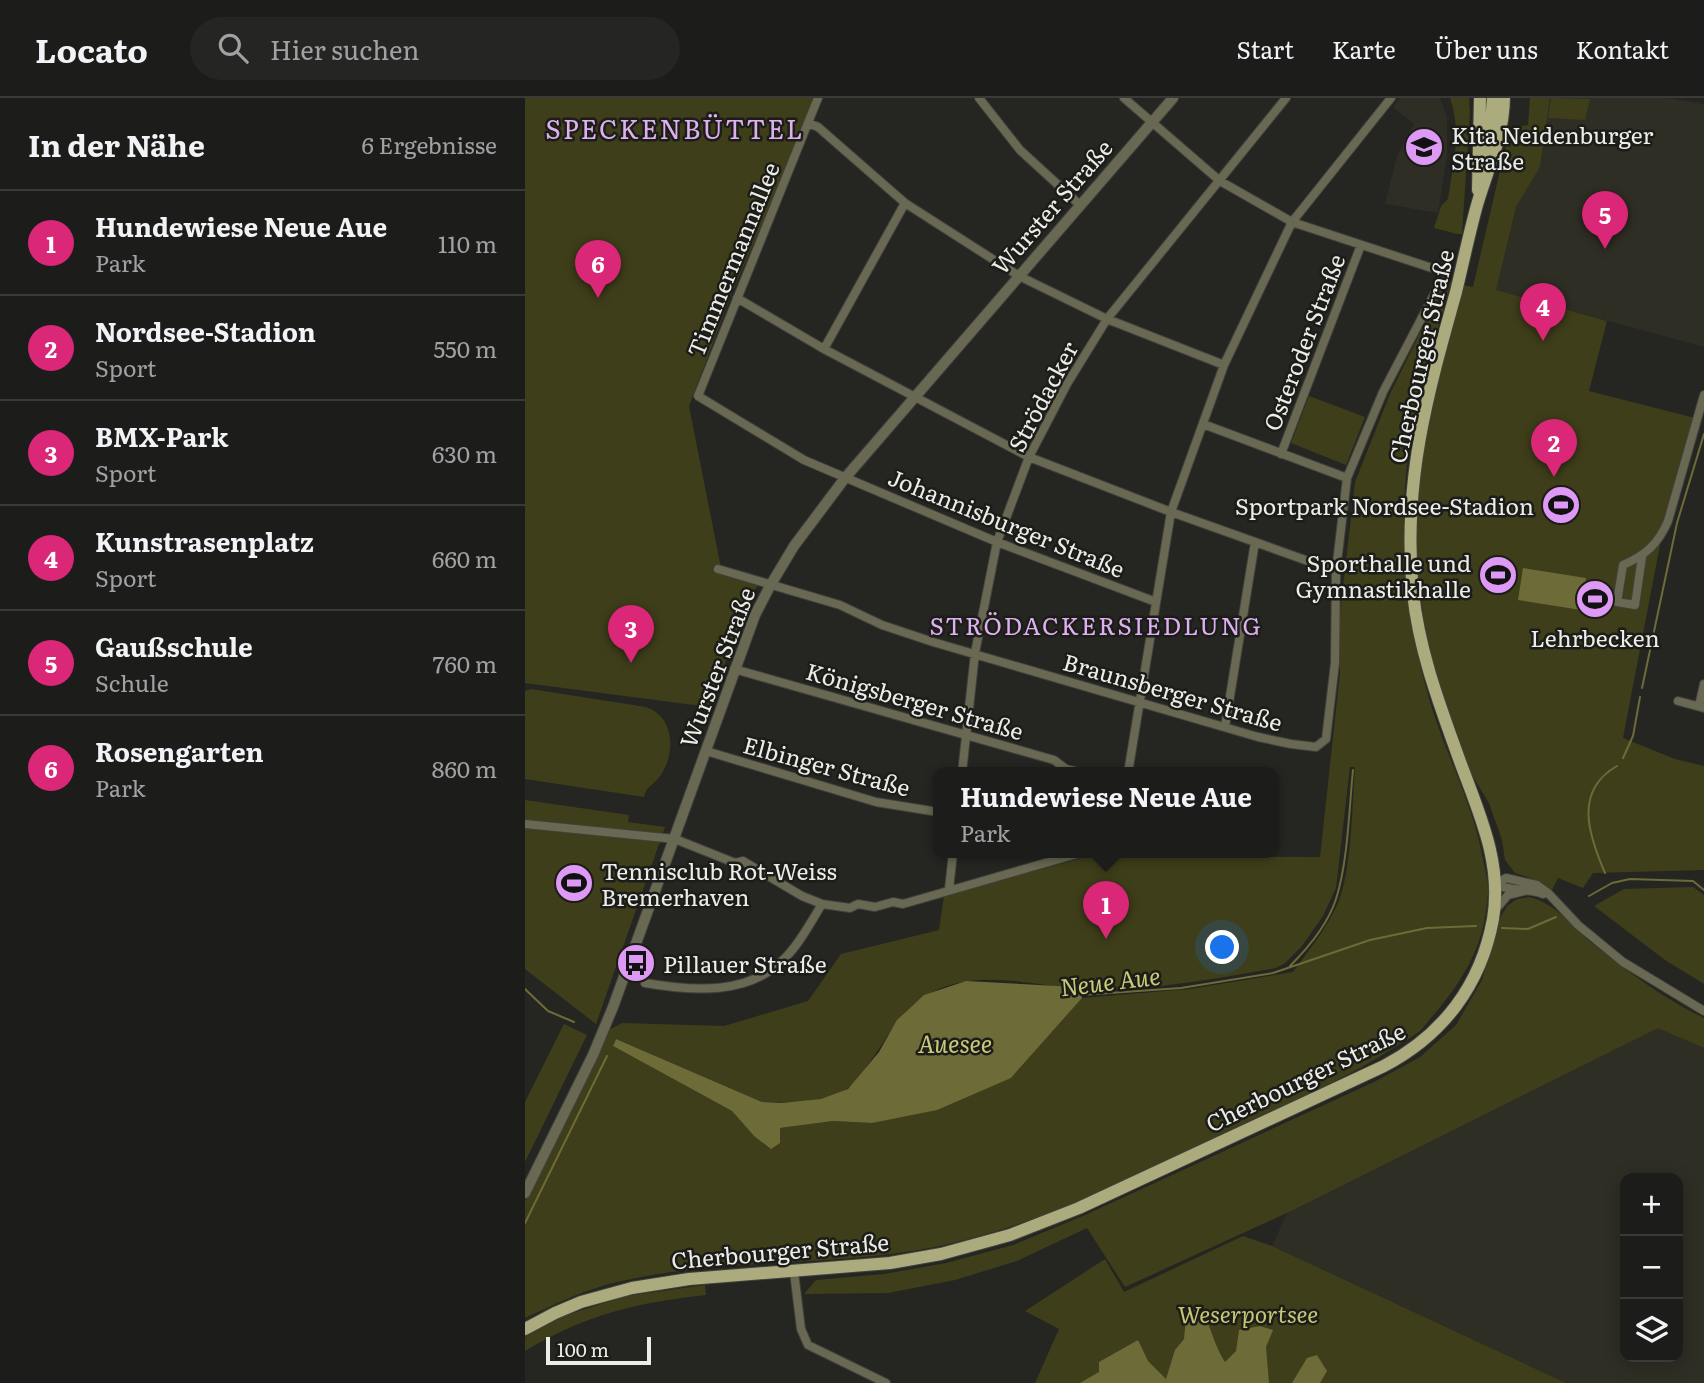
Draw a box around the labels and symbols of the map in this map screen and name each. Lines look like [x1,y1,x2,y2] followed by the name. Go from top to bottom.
[545,108,805,147] district label: SPECKENBÜTTEL
[1451,117,1654,177] place label: Kita Neidenburger Straße
[1403,126,1445,168] school or university icon: Kita Neidenburger Straße
[983,131,1119,281] street label: Wurster Straße
[677,156,787,362] street label: Timmermannallee
[1582,191,1628,249] pin: 5
[575,240,621,298] pin: 6
[1379,246,1461,466] street label: Cherbourger Straße
[1254,249,1352,435] street label: Osteroder Straße
[1520,283,1566,341] pin: 4
[999,335,1085,457] street label: Strödacker
[1531,419,1577,477] pin: 2
[884,459,1130,585] street label: Johannisburger Straße
[1540,484,1582,526] sports icon: Sportpark Nordsee-Stadion
[1235,488,1534,522] place label: Sportpark Nordsee-Stadion
[1295,545,1471,605] place label: Sporthalle und Gymnastikhalle
[1477,554,1519,596] sports icon: Sporthalle und Gymnastikhalle
[1574,578,1616,620] sports icon: Lehrbecken
[670,582,762,752] street label: Wurster Straße
[608,605,654,663] pin: 3
[929,607,1263,642] district label: STRÖDACKERSIEDLUNG
[1530,620,1660,654] place label: Lehrbecken
[1059,643,1287,739] street label: Braunsberger Straße
[802,653,1028,747] street label: Königsberger Straße
[740,726,914,804] street label: Elbinger Straße
[601,853,837,913] place label: Tennisclub Rot-Weiss Bremerhaven
[553,862,595,904] sports icon: Tennisclub Rot-Weiss Bremerhaven
[1083,881,1129,939] pin: 1
[1205,930,1239,964] your location
[615,942,657,984] bus stop icon: Pillauer Straße
[663,946,827,980] place label: Pillauer Straße
[1058,956,1162,1004] water label: Neue Aue
[1199,1013,1411,1139] street label: Cherbourger Straße
[918,1025,992,1060] water label: Auesee
[670,1224,890,1276] street label: Cherbourger Straße
[1178,1296,1318,1330] park label: Weserportsee
[546,1334,651,1366] scale bar

